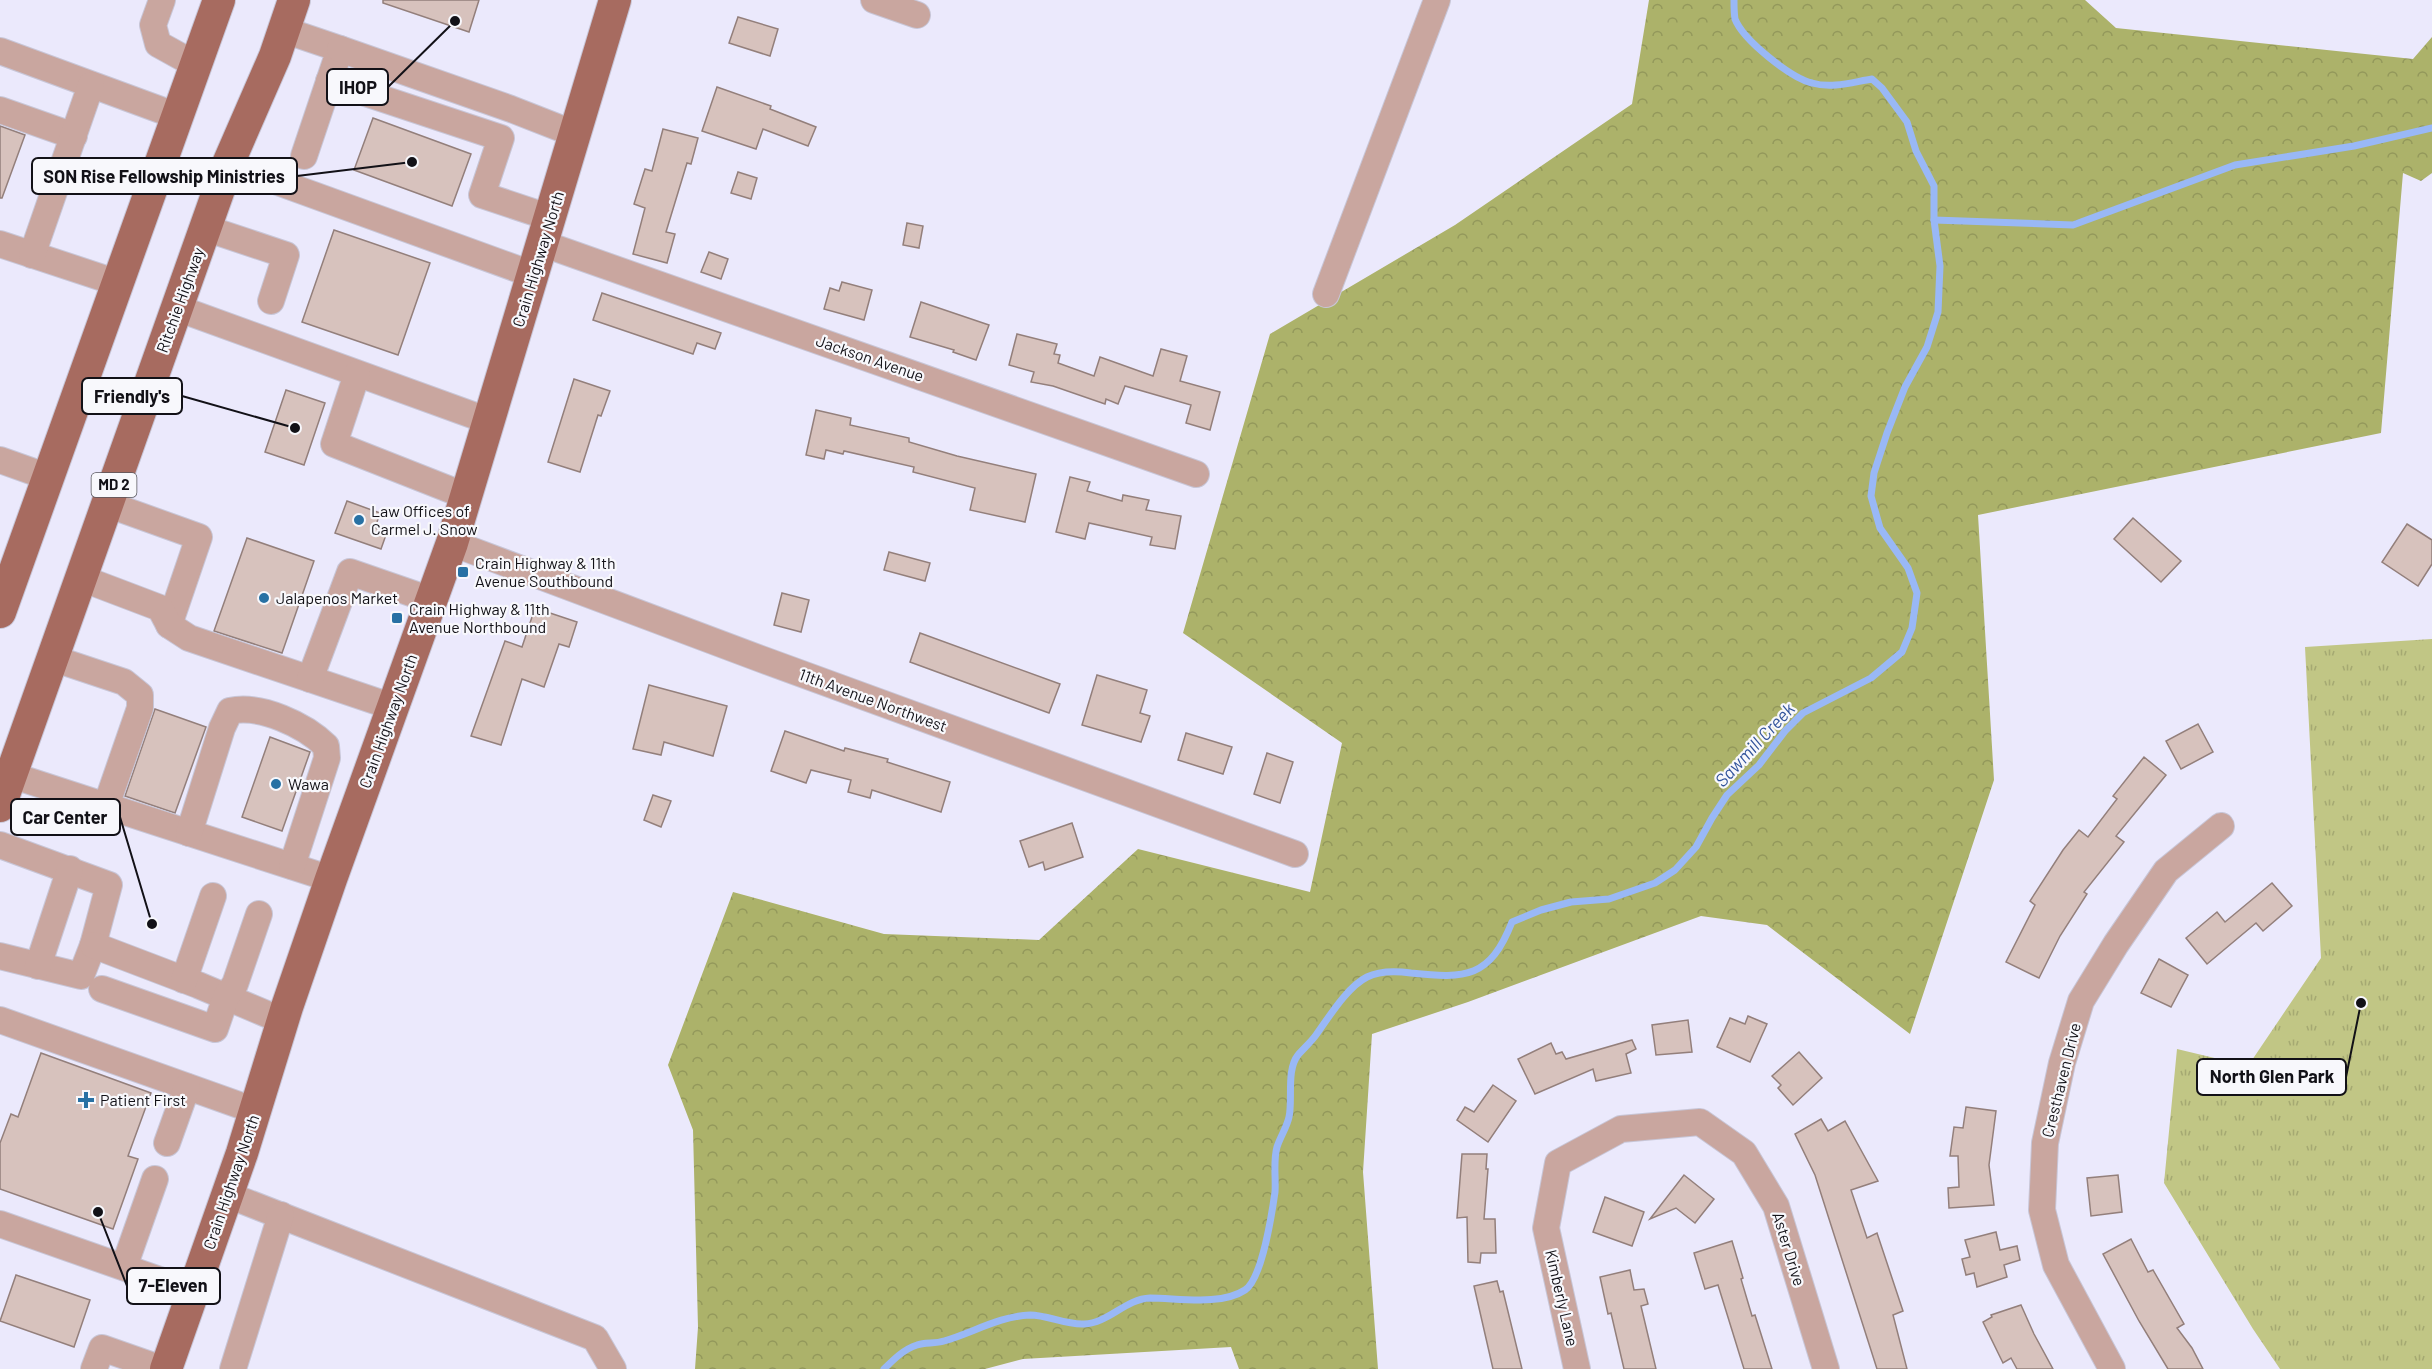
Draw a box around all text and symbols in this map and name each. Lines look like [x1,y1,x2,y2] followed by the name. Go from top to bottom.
[327,69,388,105] callout: IHOP
[339,76,377,98] text: IHOP
[32,158,297,194] callout: SON Rise Fellowship Ministries
[43,165,285,187] text: SON Rise Fellowship Ministries
[508,189,567,329] street label: Crain Highway North
[152,244,208,355] street label: Ritchie Highway
[814,330,927,385] street label: Jackson Avenue
[82,378,182,414] callout: Friendly's
[94,385,170,407] text: Friendly's
[92,473,136,497] road number: MD 2
[371,501,478,538] place label: Law Offices of Carmel J. Snow
[352,513,366,527] marker: Law Offices of Carmel J. Snow
[475,553,616,590] place label: Crain Highway & 11th Avenue Southbound
[456,565,470,579] marker: Crain Highway & 11th Avenue Southbound
[276,588,398,607] place label: Jalapenos Market
[257,591,271,605] marker: Jalapenos Market
[409,599,550,636] place label: Crain Highway & 11th Avenue Northbound
[390,611,404,625] marker: Crain Highway & 11th Avenue Northbound
[354,651,421,790] street label: Crain Highway North
[797,664,950,735] street label: 11th Avenue Northwest
[1710,698,1799,791] water label: Sawmill Creek
[288,774,329,793] place label: Wawa
[269,777,283,791] marker: Wawa
[11,799,120,835] callout: Car Center
[23,806,108,828] text: Car Center
[2037,1021,2084,1139] street label: Cresthaven Drive
[2197,1059,2346,1095] callout: North Glen Park
[2210,1065,2335,1087] text: North Glen Park
[100,1090,186,1109] place label: Patient First
[77,1091,95,1109] marker: Patient First
[199,1112,262,1252] street label: Crain Highway North
[1769,1210,1810,1288] street label: Aster Drive
[1542,1248,1583,1348] street label: Kimberly Lane
[127,1268,220,1304] callout: 7-Eleven
[139,1274,207,1296] text: 7-Eleven

